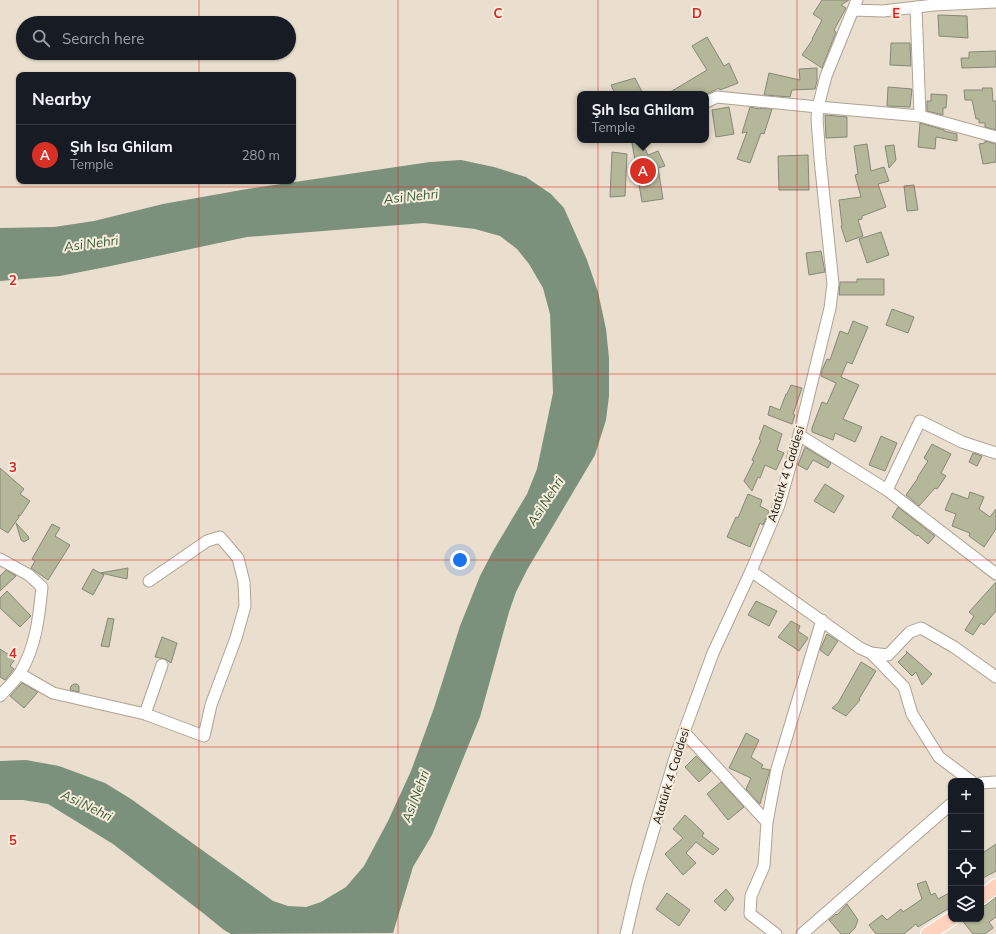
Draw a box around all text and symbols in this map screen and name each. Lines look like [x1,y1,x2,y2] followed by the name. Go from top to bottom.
[494,5,503,21] text: C
[692,5,702,21] text: D
[892,5,900,21] text: E
[16,16,296,60] search box
[30,27,52,49] icon: search
[62,29,144,48] text: Search here
[32,88,91,109] text: Nearby
[577,91,709,143] popup
[592,100,694,119] text: Şıh Isa Ghilam
[592,119,635,135] text: Temple
[70,137,173,156] text: Şıh Isa Ghilam
[40,147,50,163] text: A
[242,147,280,163] text: 280 m
[70,156,113,172] text: Temple
[630,156,656,186] pin: A
[382,185,440,207] water label: Asi Nehri
[62,232,120,254] water label: Asi Nehri
[9,272,17,288] text: 2
[764,424,807,524] street label: Atatürk 4 Caddesi
[9,459,17,475] text: 3
[523,473,567,529] water label: Asi Nehri
[450,550,470,570] your location
[9,645,17,661] text: 4
[649,726,692,826] street label: Atatürk 4 Caddesi
[397,767,433,825] water label: Asi Nehri
[948,778,984,922] map controls
[948,778,984,814] button: +
[58,785,116,825] water label: Asi Nehri
[948,814,984,850] button: −
[9,832,17,848] text: 5
[948,850,984,886] button: locate
[948,886,984,922] button: layers

